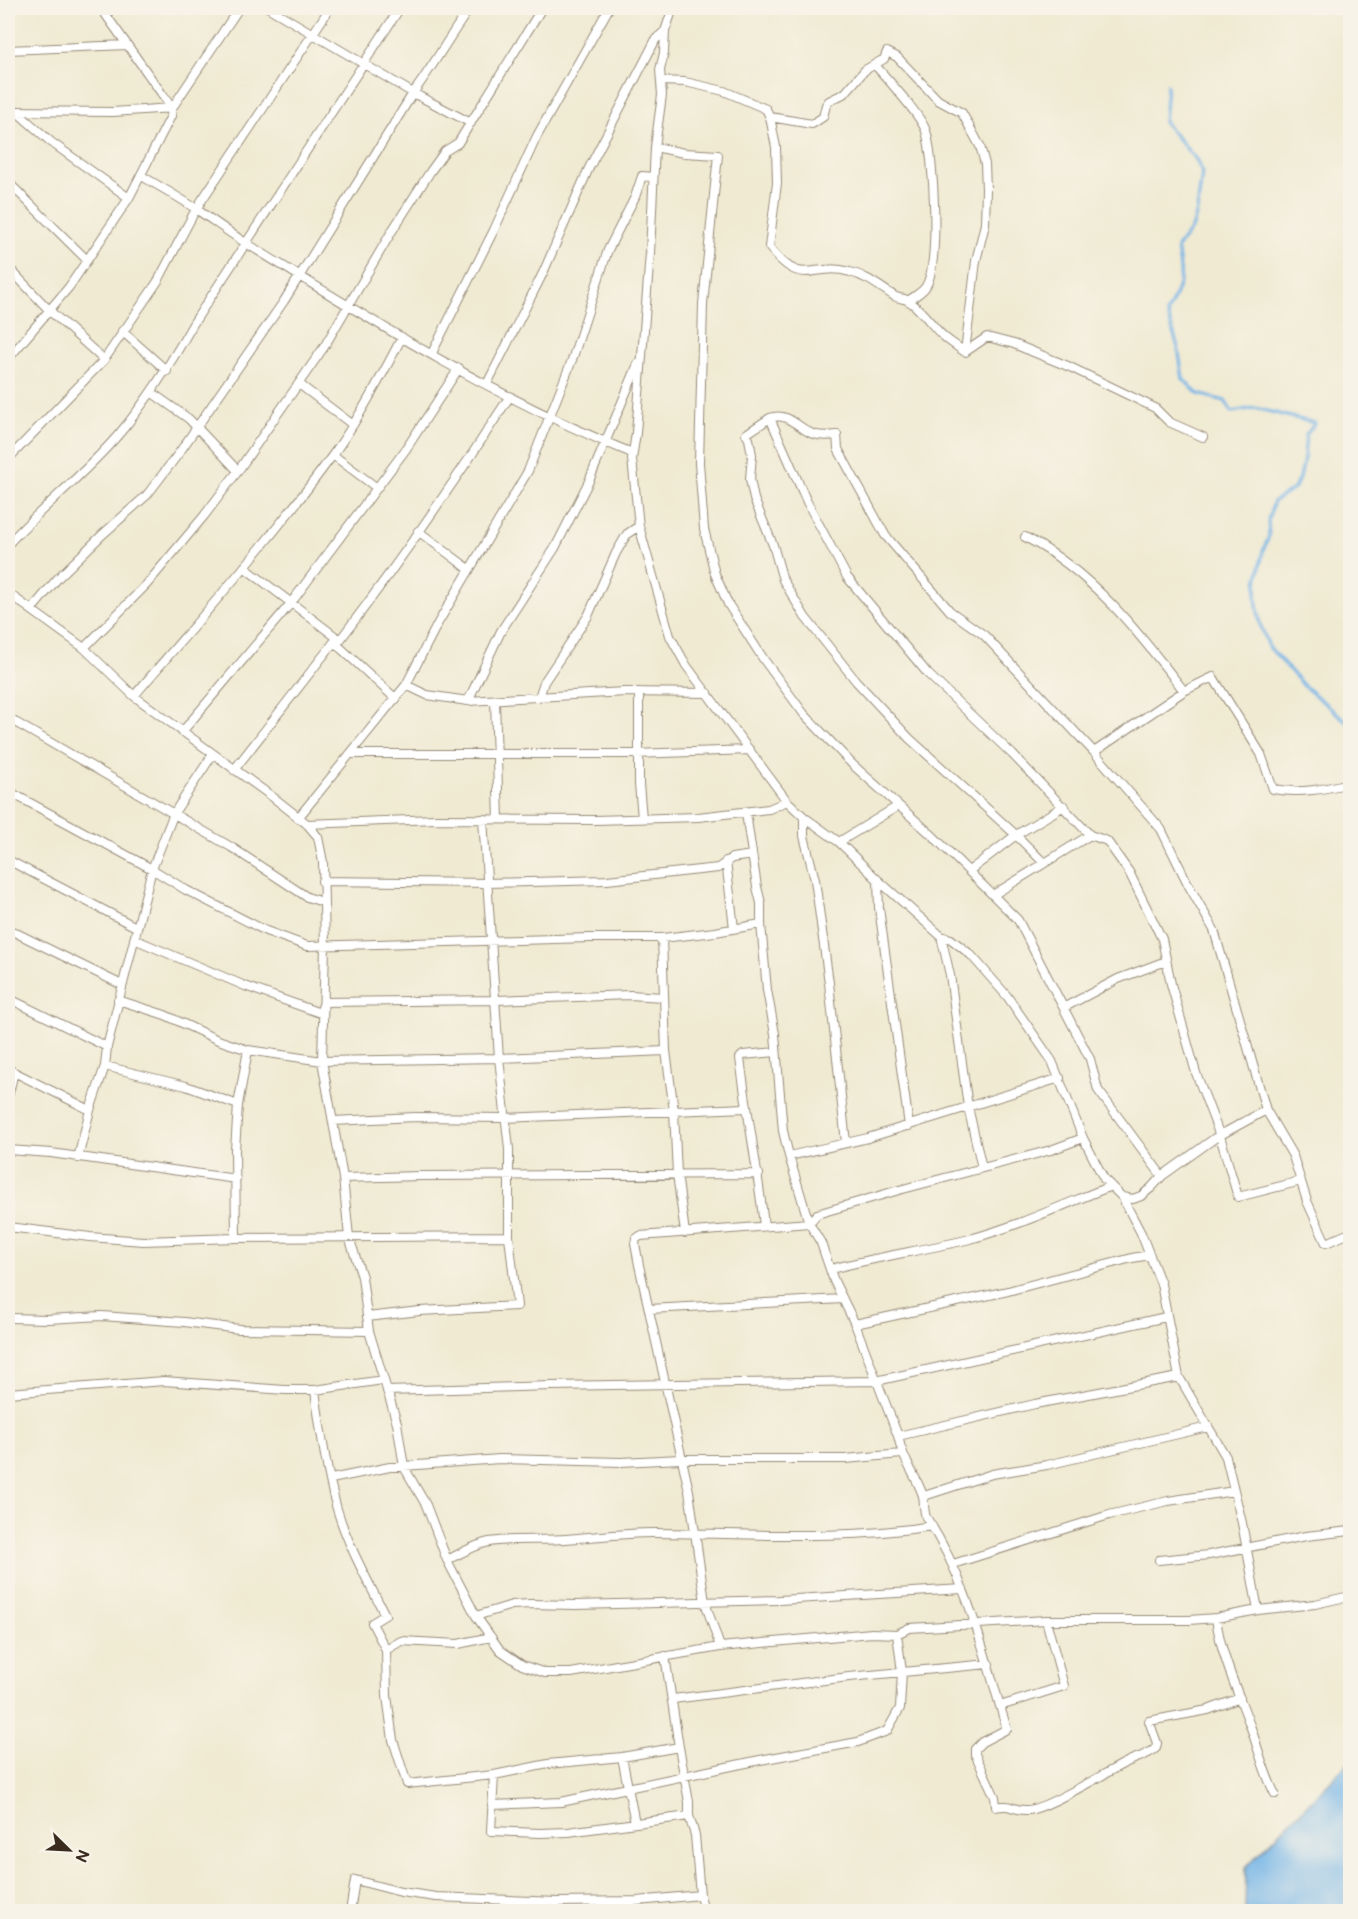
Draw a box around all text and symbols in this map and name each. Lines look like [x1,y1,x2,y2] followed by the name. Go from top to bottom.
[39,1820,99,1880] north arrow
[70,1846,92,1865] text: N

